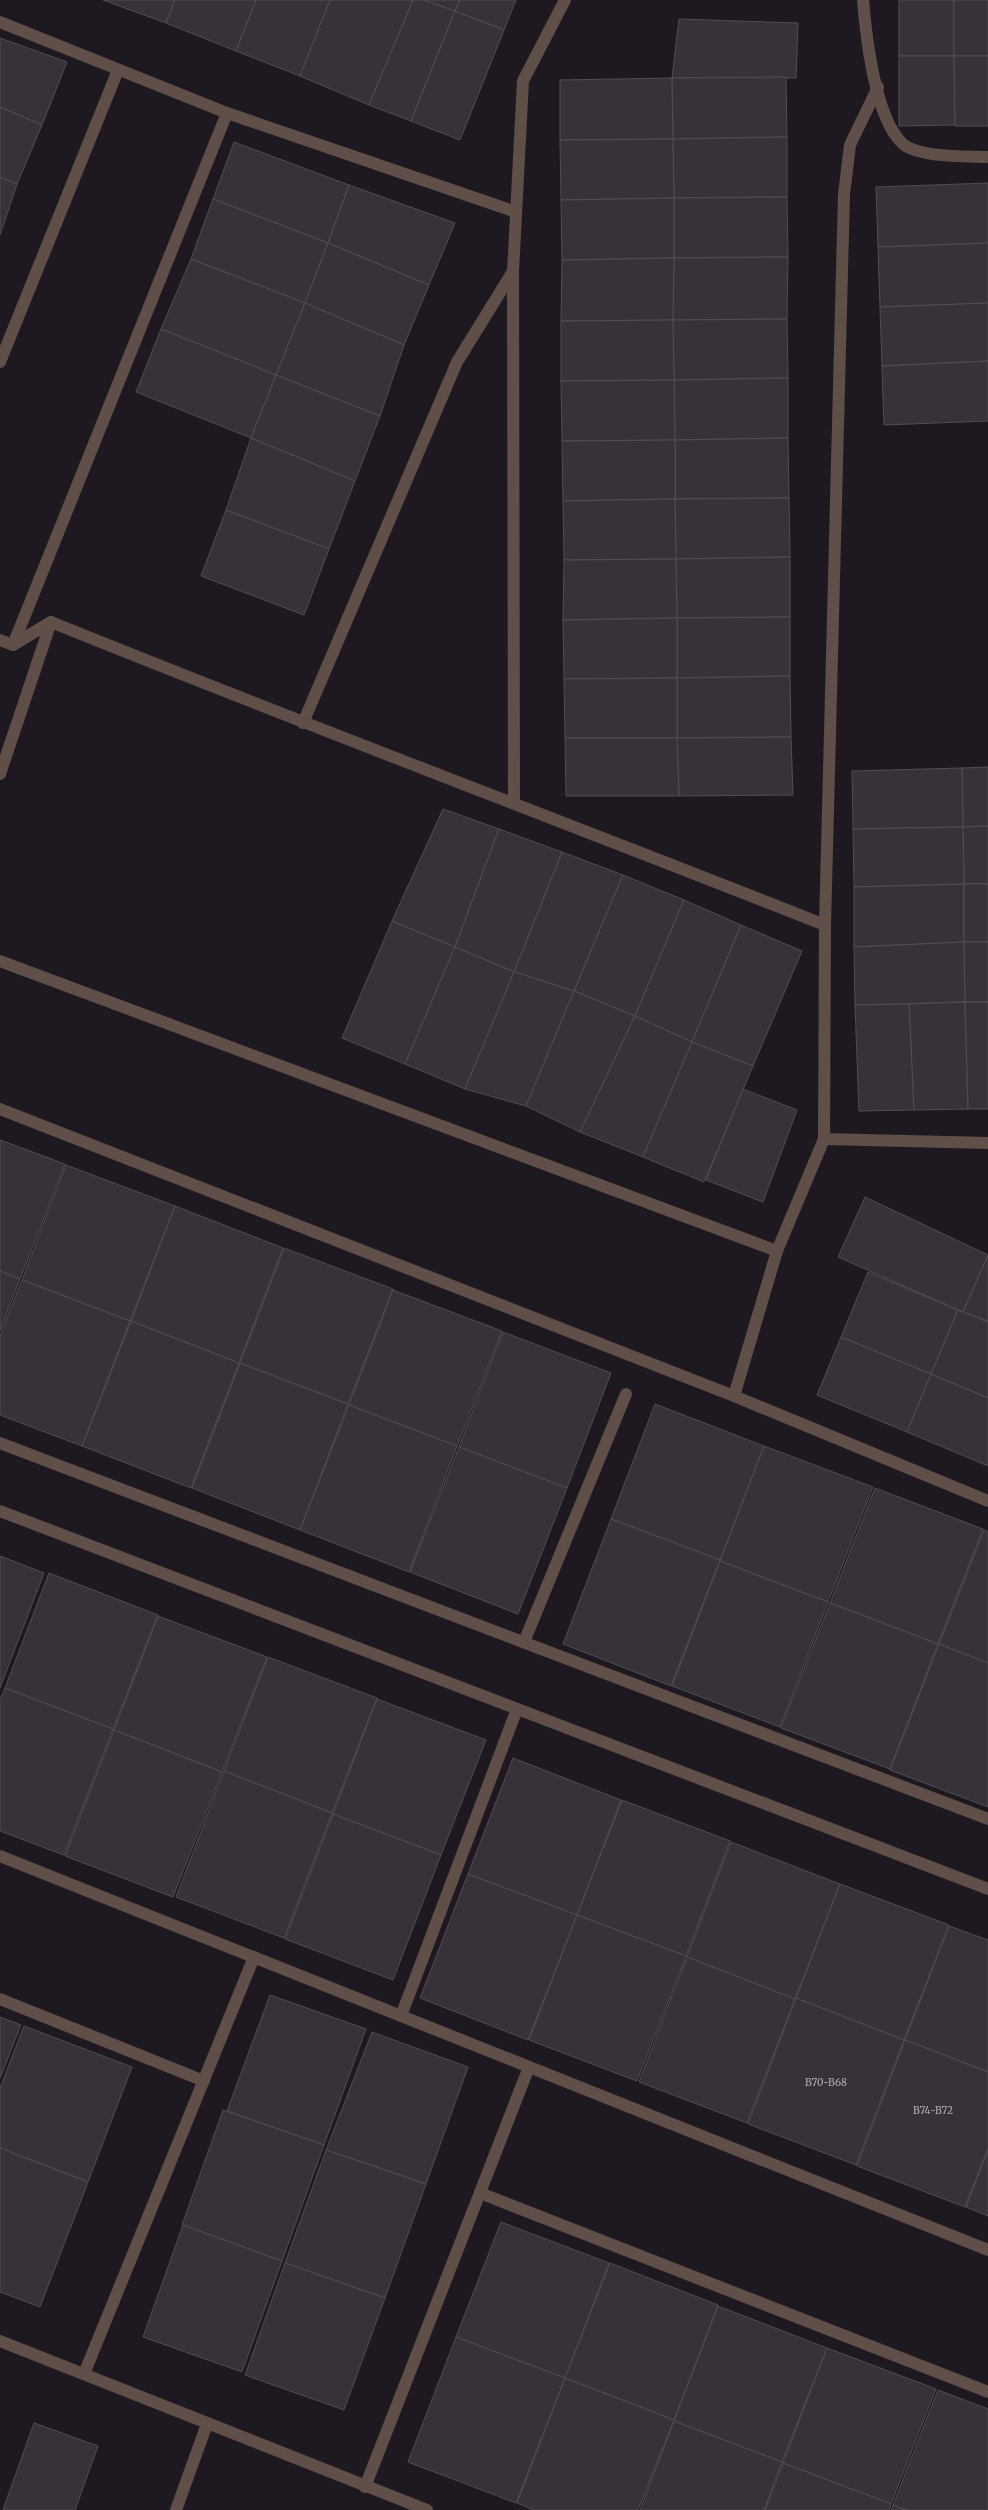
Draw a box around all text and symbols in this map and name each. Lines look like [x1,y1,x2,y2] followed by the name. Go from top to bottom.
[805,2076,847,2089] house number: B70-B68
[913,2104,953,2117] house number: B74-B72

